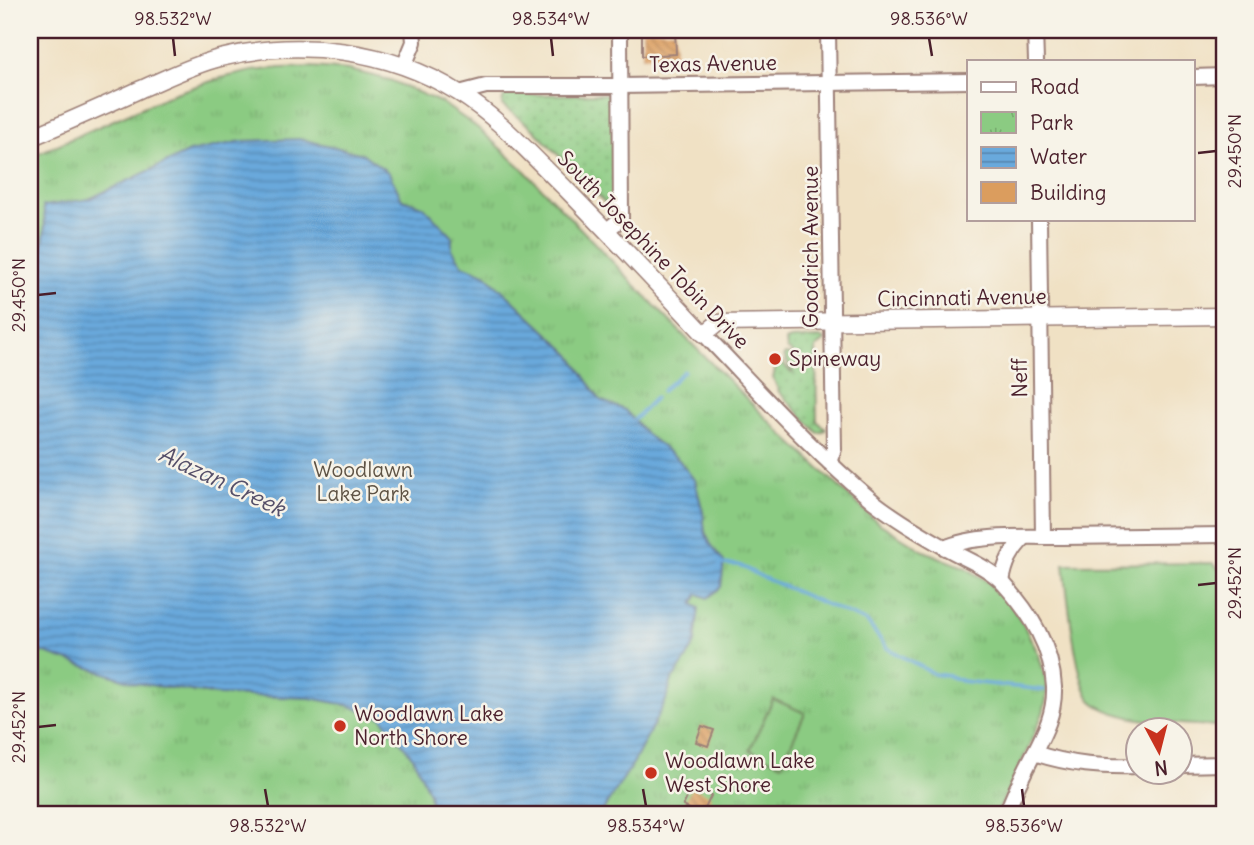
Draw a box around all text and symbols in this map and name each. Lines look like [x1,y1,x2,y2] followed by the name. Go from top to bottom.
[134,7,212,30] text: 98.532°W
[512,7,590,30] text: 98.534°W
[890,7,968,30] text: 98.536°W
[649,49,777,78] street label: Texas Avenue
[967,60,1194,220] legend
[1030,73,1079,100] text: Road
[1030,109,1073,136] text: Park
[1223,114,1246,188] text: 29.450°N
[1030,143,1088,170] text: Water
[552,145,755,354] street label: South Josephine Tobin Drive
[797,166,824,328] street label: Goodrich Avenue
[1030,179,1106,206] text: Building
[7,258,30,332] text: 29.450°N
[877,283,1047,312] street label: Cincinnati Avenue
[789,345,881,372] place label: Spineway
[767,351,783,367] marker: Spineway
[1006,357,1033,398] street label: Neff
[154,439,291,523] water label: Alazan Creek
[313,456,413,507] park label: Woodlawn Lake Park
[1223,547,1246,619] text: 29.452°N
[7,691,30,763] text: 29.452°N
[354,700,504,751] place label: Woodlawn Lake North Shore
[1124,716,1194,786] north arrow
[332,718,348,734] marker: Woodlawn Lake North Shore
[665,747,815,798] place label: Woodlawn Lake West Shore
[1153,755,1169,781] text: N
[643,765,659,781] marker: Woodlawn Lake West Shore
[229,814,307,837] text: 98.532°W
[607,814,685,837] text: 98.534°W
[985,814,1063,837] text: 98.536°W

